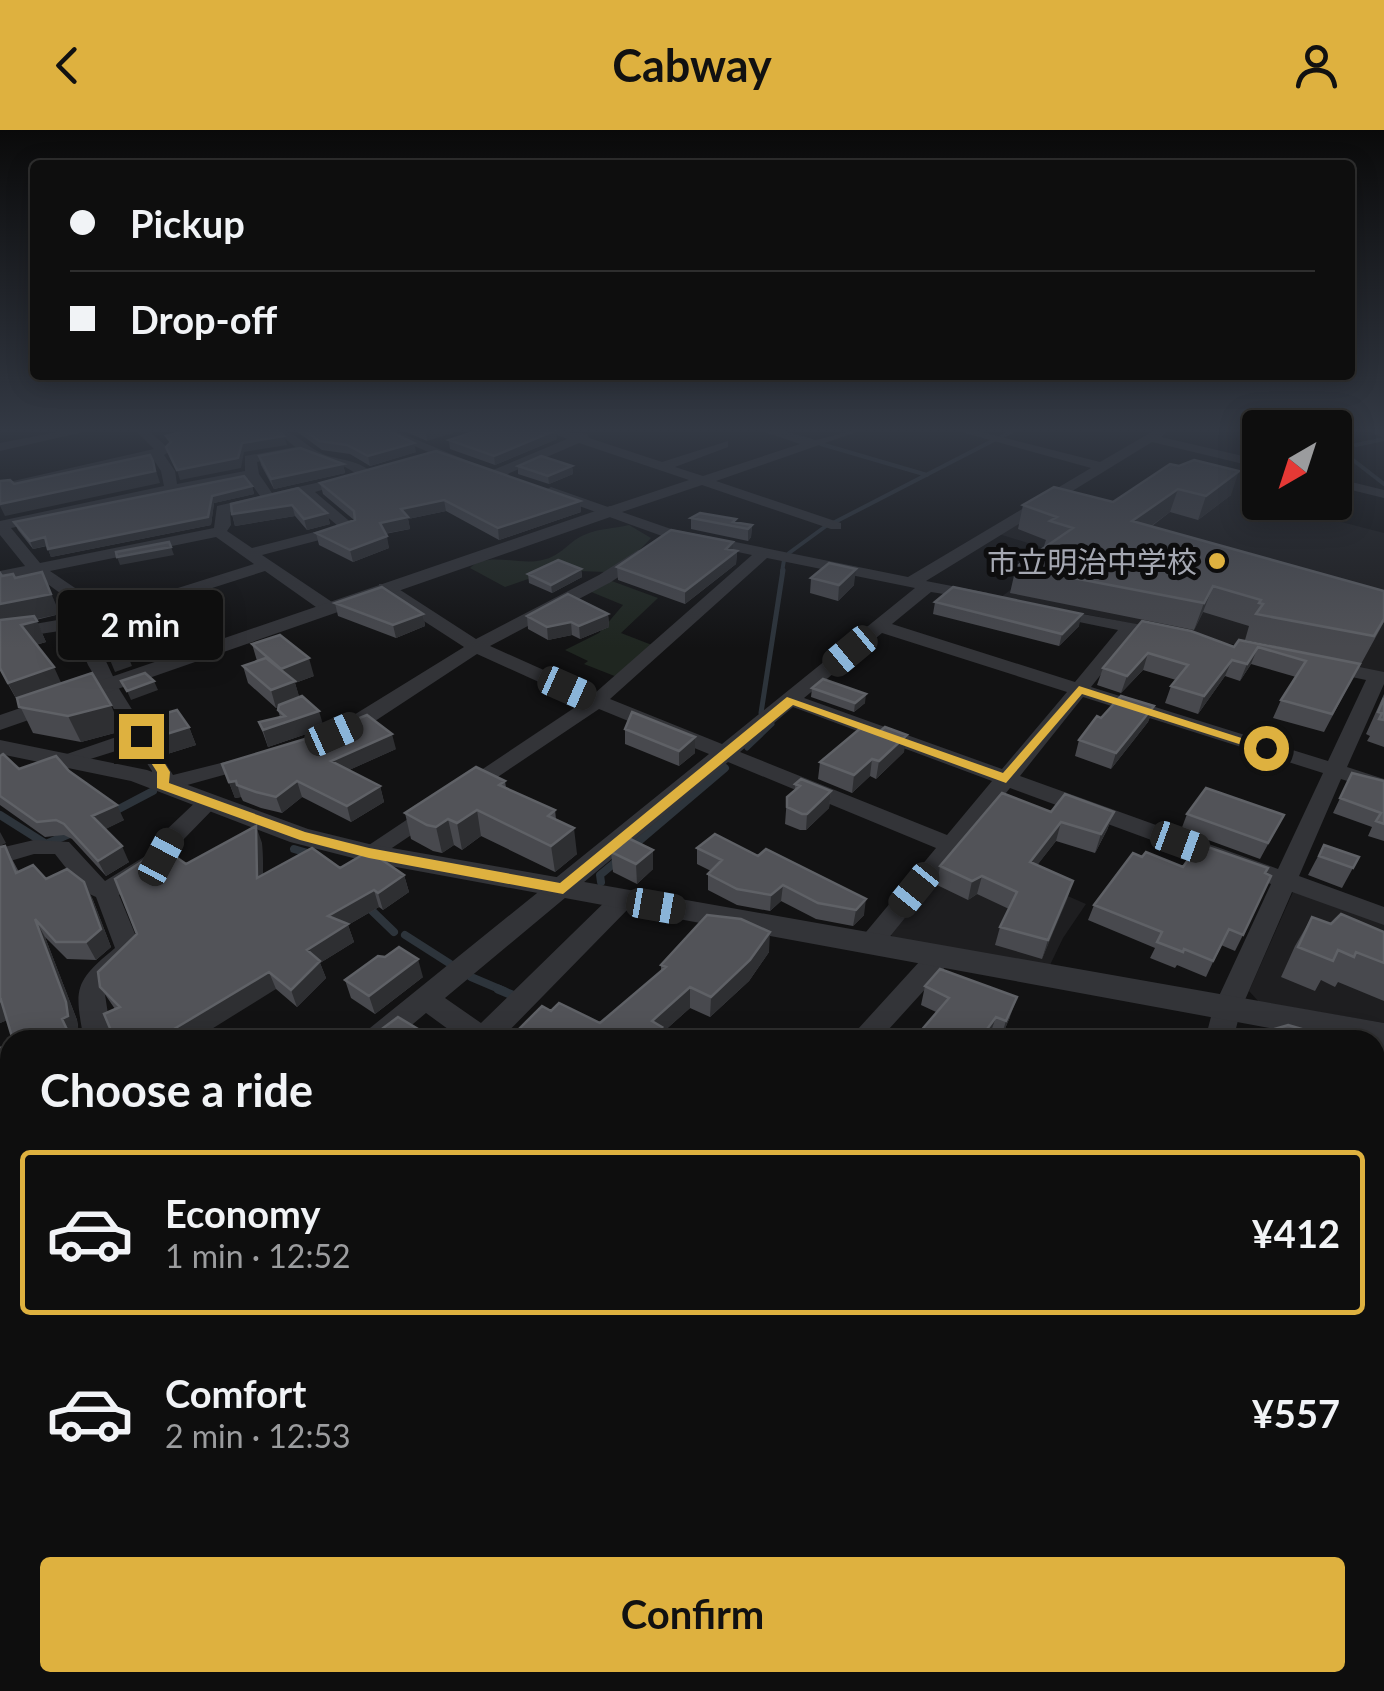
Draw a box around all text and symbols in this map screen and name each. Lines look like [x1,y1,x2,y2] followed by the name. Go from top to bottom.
[40,38,95,93] icon: back
[612,38,772,92] text: Cabway
[1289,38,1344,93] icon: person
[130,200,245,246] text: Pickup
[130,296,277,342] text: Drop-off
[1242,410,1352,520] north arrow
[1242,410,1352,520] map controls
[987,543,1197,579] place label: 市立明治中学校
[1206,550,1228,572] marker: 市立明治中学校
[58,591,224,661] callout: 2 min
[101,605,180,644] text: 2 min
[817,620,883,682] car
[533,662,601,714] car
[300,708,368,760] car
[119,714,164,759] route end
[1244,726,1289,771] route start
[1147,818,1213,866] car
[134,823,188,891] car
[883,857,945,923] car
[624,886,688,926] car
[40,1063,313,1117] text: Choose a ride
[45,1188,135,1278] icon: car
[165,1190,320,1236] text: Economy
[1252,1210,1340,1256] text: ¥412
[165,1236,351,1275] text: 1 min · 12:52
[45,1368,135,1458] icon: car
[165,1370,306,1416] text: Comfort
[1252,1390,1340,1436] text: ¥557
[165,1416,351,1455] text: 2 min · 12:53
[40,1557,1345,1672] button: Confirm

